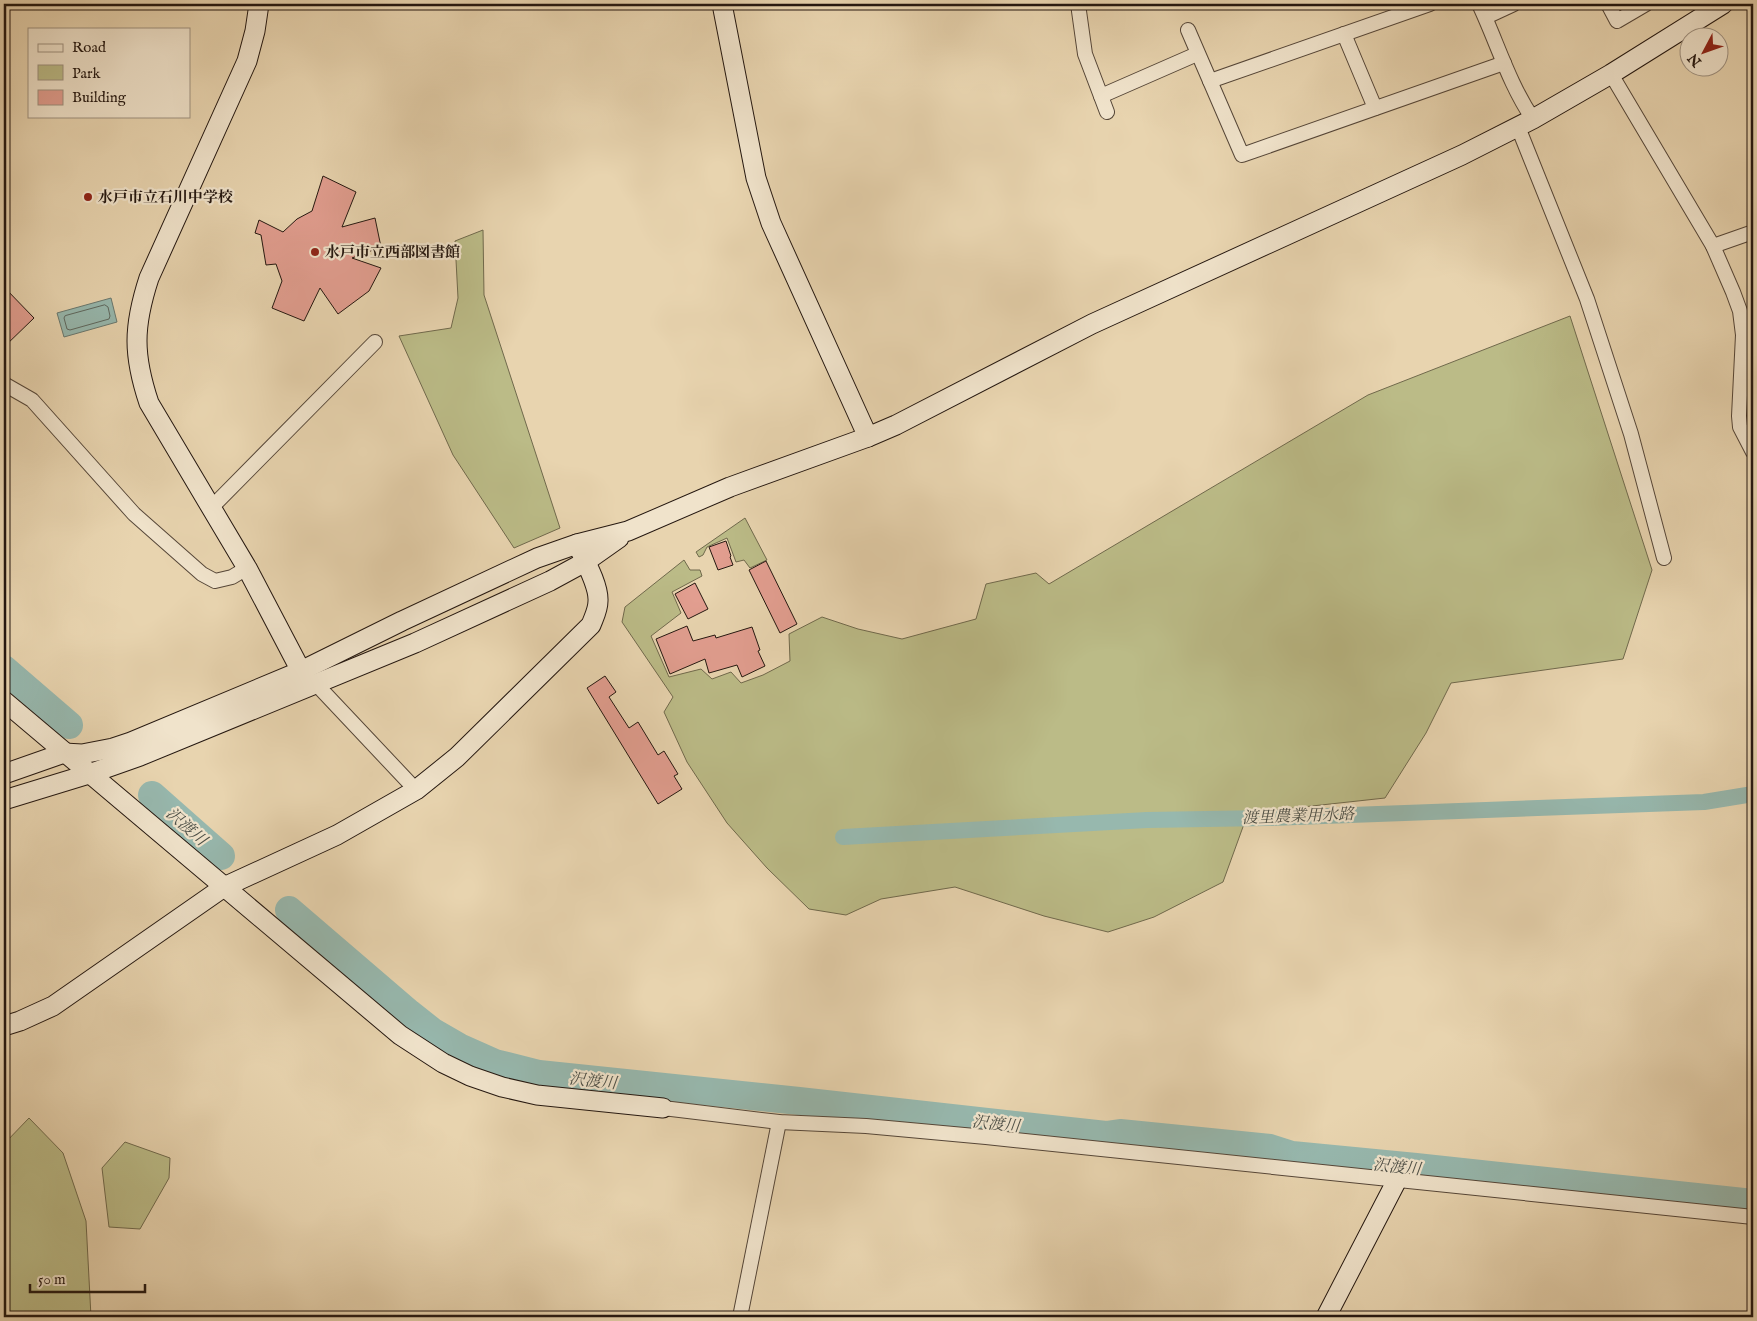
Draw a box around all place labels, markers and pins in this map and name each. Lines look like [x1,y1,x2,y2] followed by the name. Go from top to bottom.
[98,188,233,207] place label: 水戸市立石川中学校
[82,191,94,203] marker: 水戸市立石川中学校
[325,243,460,262] place label: 水戸市立西部図書館
[309,246,321,258] marker: 水戸市立西部図書館

